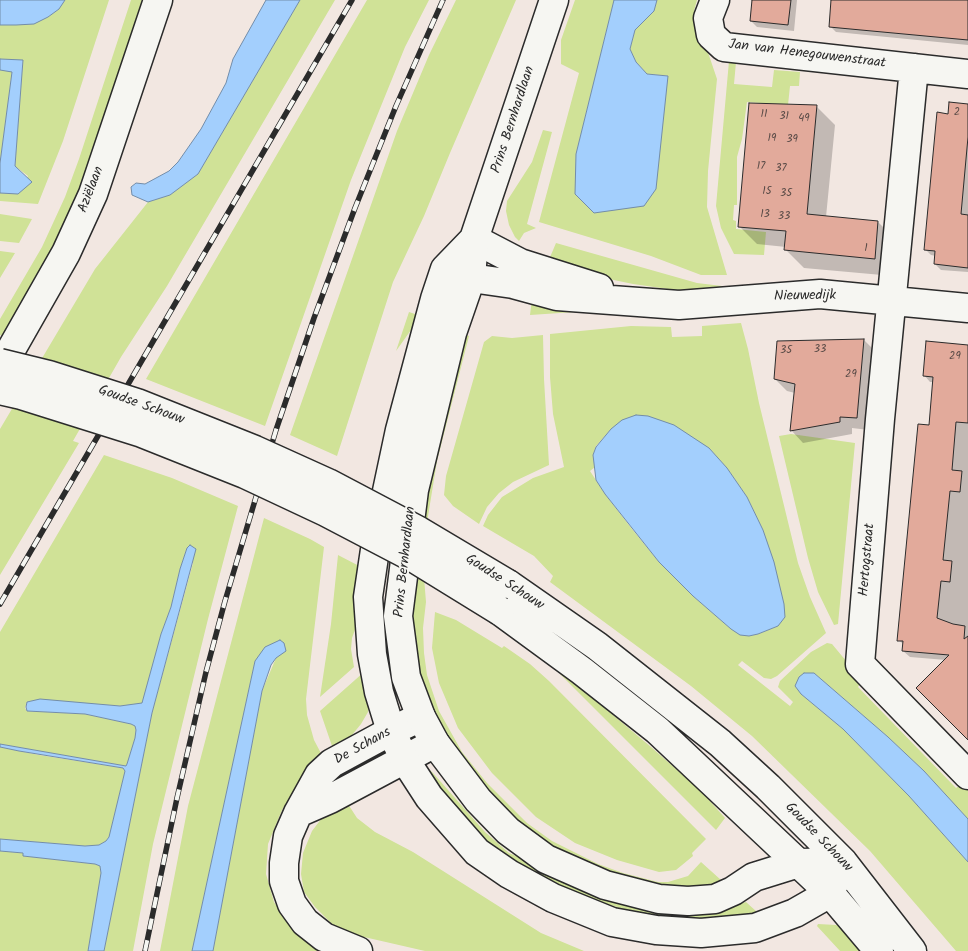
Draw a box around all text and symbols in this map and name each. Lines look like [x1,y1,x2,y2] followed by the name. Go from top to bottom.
[727,37,887,73] street label: Jan van Henegouwenstraat
[489,64,539,176] street label: Prins Bernhardlaan
[954,106,960,120] house number: 2
[761,108,767,122] house number: 11
[779,110,789,124] house number: 31
[798,112,810,126] house number: 49
[768,132,776,146] house number: 19
[786,133,798,147] house number: 39
[757,160,765,174] house number: 17
[775,162,787,176] house number: 37
[76,165,108,215] street label: Aziëlaan
[762,185,772,199] house number: 15
[780,187,792,201] house number: 35
[760,208,770,222] house number: 13
[778,210,790,224] house number: 33
[864,242,868,256] house number: 1
[774,288,836,306] street label: Nieuwedijk
[814,343,826,357] house number: 33
[780,344,792,358] house number: 35
[949,350,961,364] house number: 29
[845,368,857,382] house number: 29
[96,383,186,429] street label: Goudse Schouw
[392,506,420,618] street label: Prins Bernhardlaan
[856,523,880,597] street label: Hertogstraat
[462,551,546,615] street label: Goudse Schouw
[332,725,394,769] street label: De Schans
[781,800,855,876] street label: Goudse Schouw

